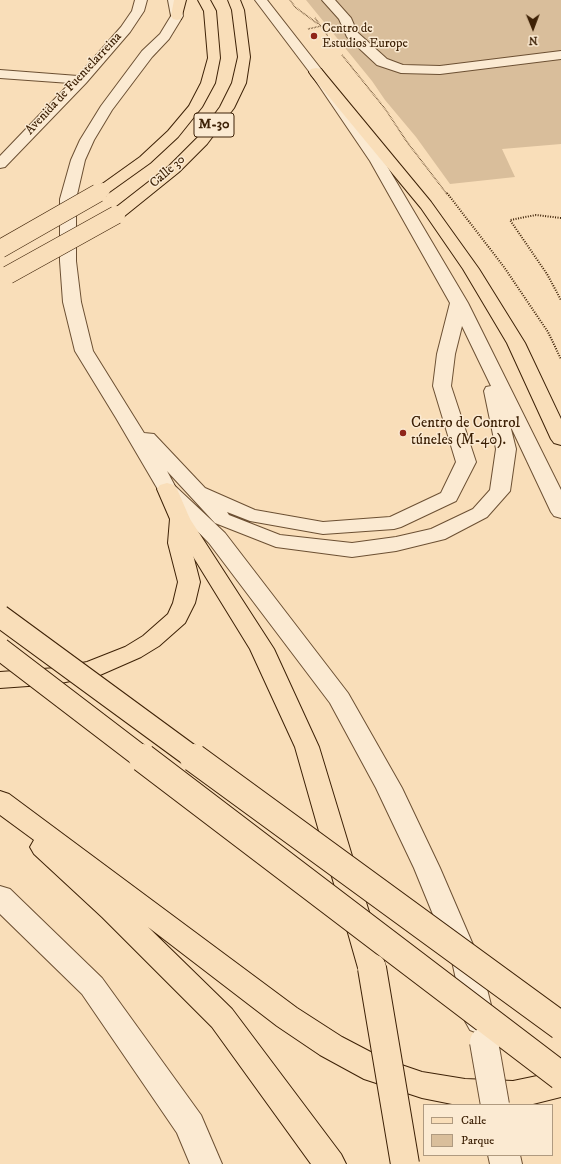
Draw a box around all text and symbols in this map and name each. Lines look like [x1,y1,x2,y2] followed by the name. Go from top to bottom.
[513,8,553,48] north arrow
[322,21,408,52] place label: Centro de Estudios Europe
[22,30,126,138] street label: Avenida de Fuentelarreina
[309,31,319,41] marker: Centro de Estudios Europe
[529,33,538,47] text: N
[194,113,234,137] road number: M-30
[147,152,189,192] street label: Calle 30
[411,415,520,450] place label: Centro de Control túneles (M-40).
[398,428,408,438] marker: Centro de Control túneles (M-40).
[423,1104,553,1156] legend
[461,1113,486,1128] text: Calle
[461,1133,494,1148] text: Parque

